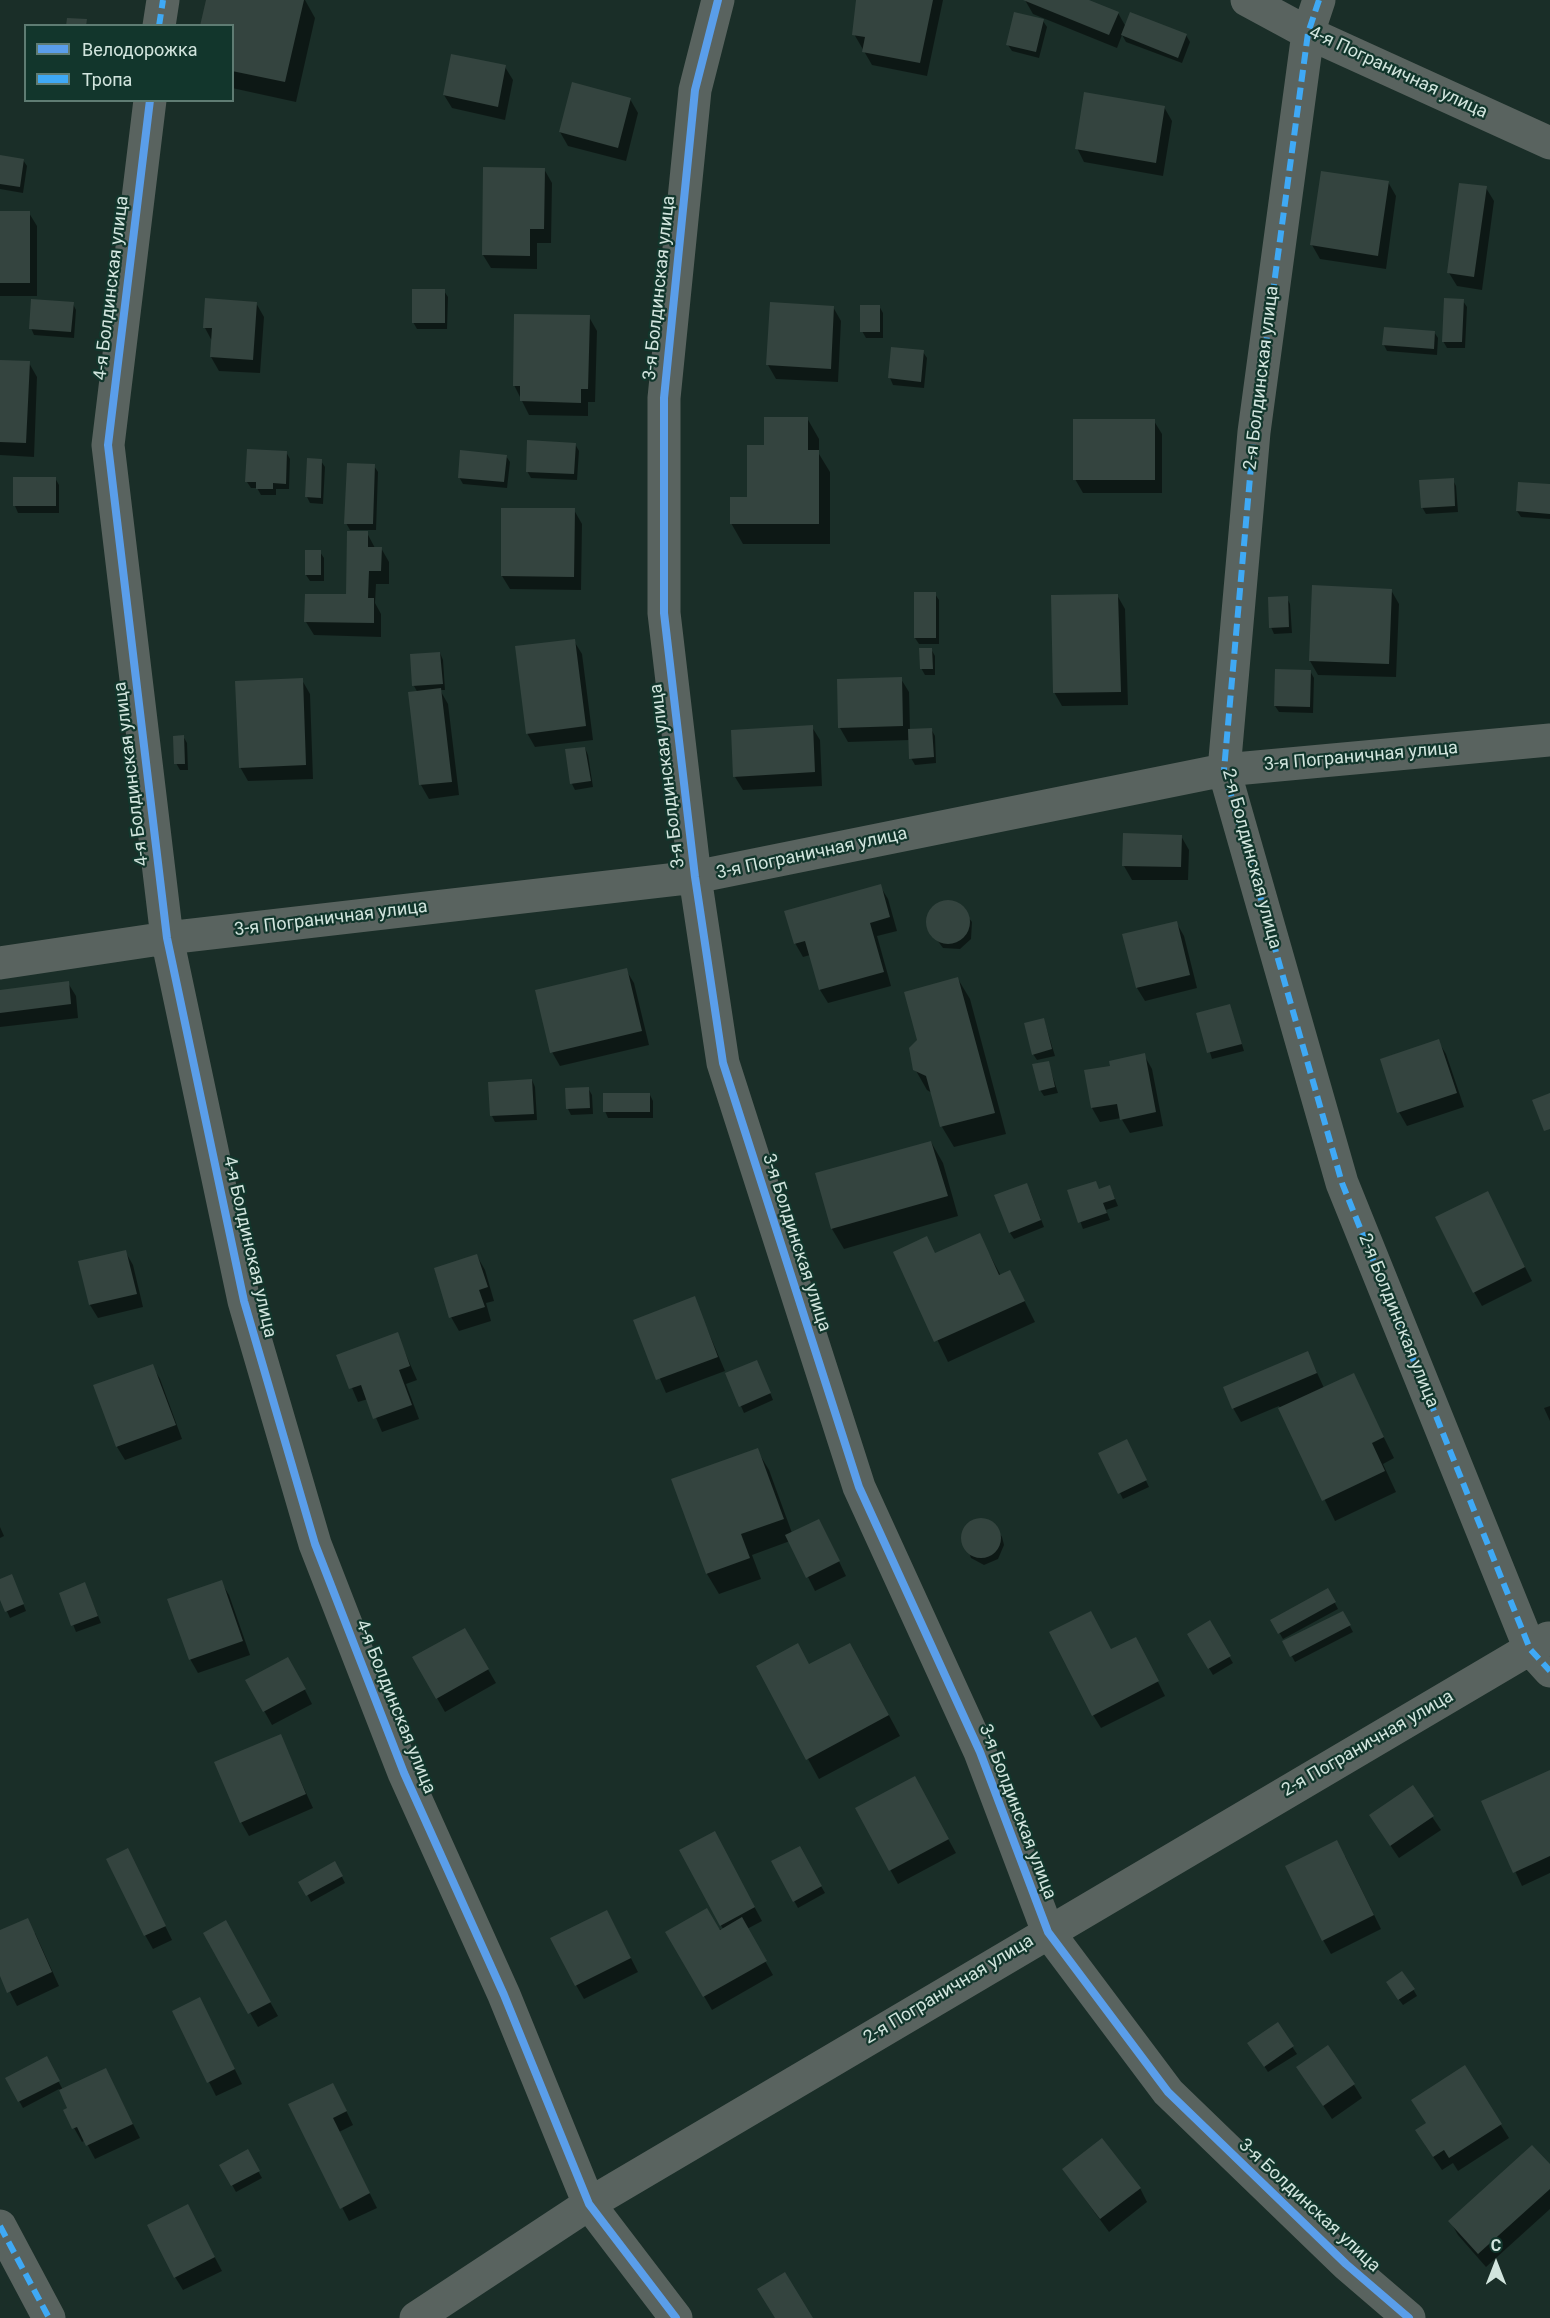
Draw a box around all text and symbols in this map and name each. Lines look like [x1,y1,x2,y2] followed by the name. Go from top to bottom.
[1305,22,1491,124] street label: 4-я Пограничная улица
[24,24,234,102] legend
[82,39,197,60] text: Велодорожка
[82,69,132,90] text: Тропа
[90,195,134,381] street label: 4-я Болдинская улица
[640,195,680,381] street label: 3-я Болдинская улица
[1240,285,1284,471] street label: 2-я Болдинская улица
[110,681,154,867] street label: 4-я Болдинская улица
[646,683,690,869] street label: 3-я Болдинская улица
[1263,738,1459,776] street label: 3-я Пограничная улица
[1217,767,1285,951] street label: 2-я Болдинская улица
[715,823,909,885] street label: 3-я Пограничная улица
[233,896,429,942] street label: 3-я Пограничная улица
[757,1151,835,1335] street label: 3-я Болдинская улица
[218,1154,280,1340] street label: 4-я Болдинская улица
[1353,1231,1443,1411] street label: 2-я Болдинская улица
[350,1617,440,1797] street label: 4-я Болдинская улица
[1278,1686,1458,1802] street label: 2-я Пограничная улица
[974,1721,1060,1903] street label: 3-я Болдинская улица
[860,1931,1038,2049] street label: 2-я Пограничная улица
[1234,2135,1384,2277] street label: 3-я Болдинская улица
[1466,2234,1526,2294] north arrow
[1491,2236,1501,2255] text: С

